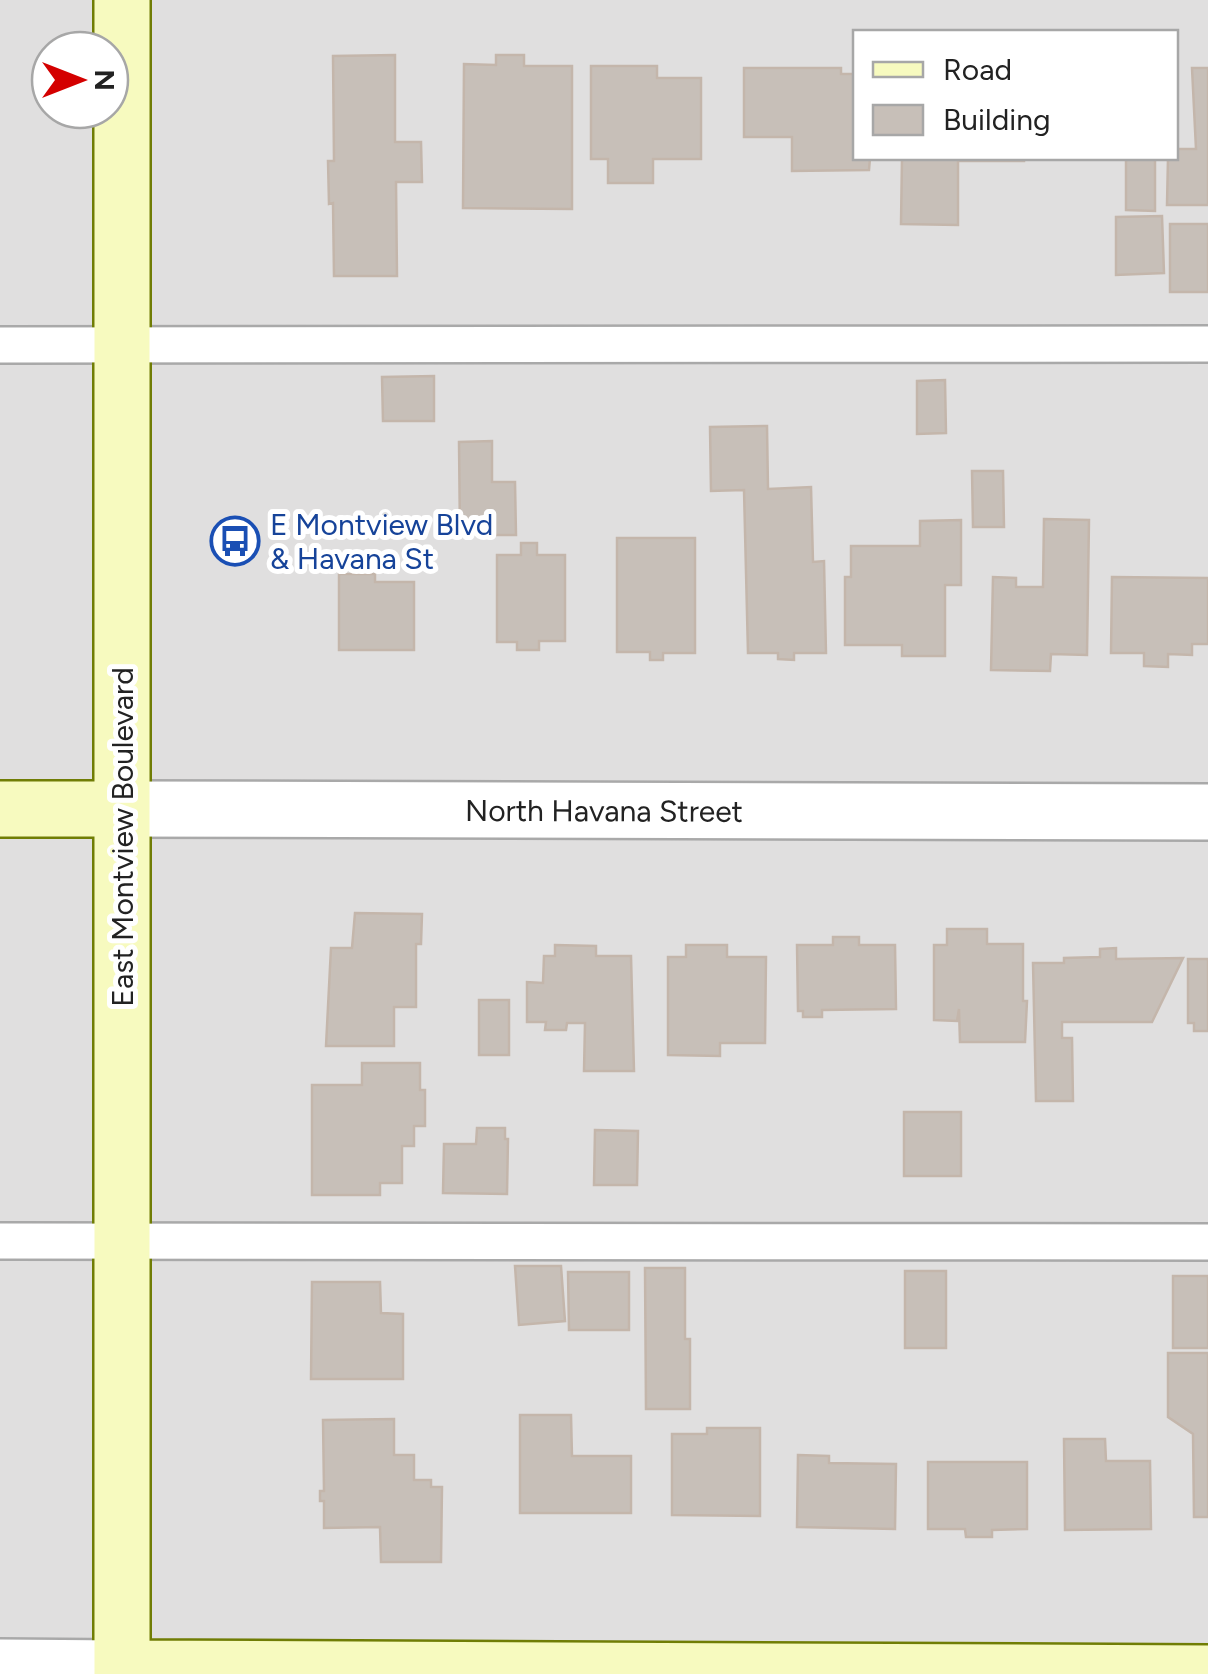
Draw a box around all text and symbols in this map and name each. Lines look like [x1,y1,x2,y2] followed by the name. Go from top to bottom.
[30,30,130,130] north arrow
[853,30,1178,160] legend
[943,51,1012,88] text: Road
[88,69,122,91] text: N
[943,101,1051,138] text: Building
[270,506,493,577] place label: E Montview Blvd & Havana St
[209,515,261,567] bus stop icon: E Montview Blvd & Havana St
[104,667,141,1007] street label: East Montview Boulevard
[465,791,743,829] street label: North Havana Street

